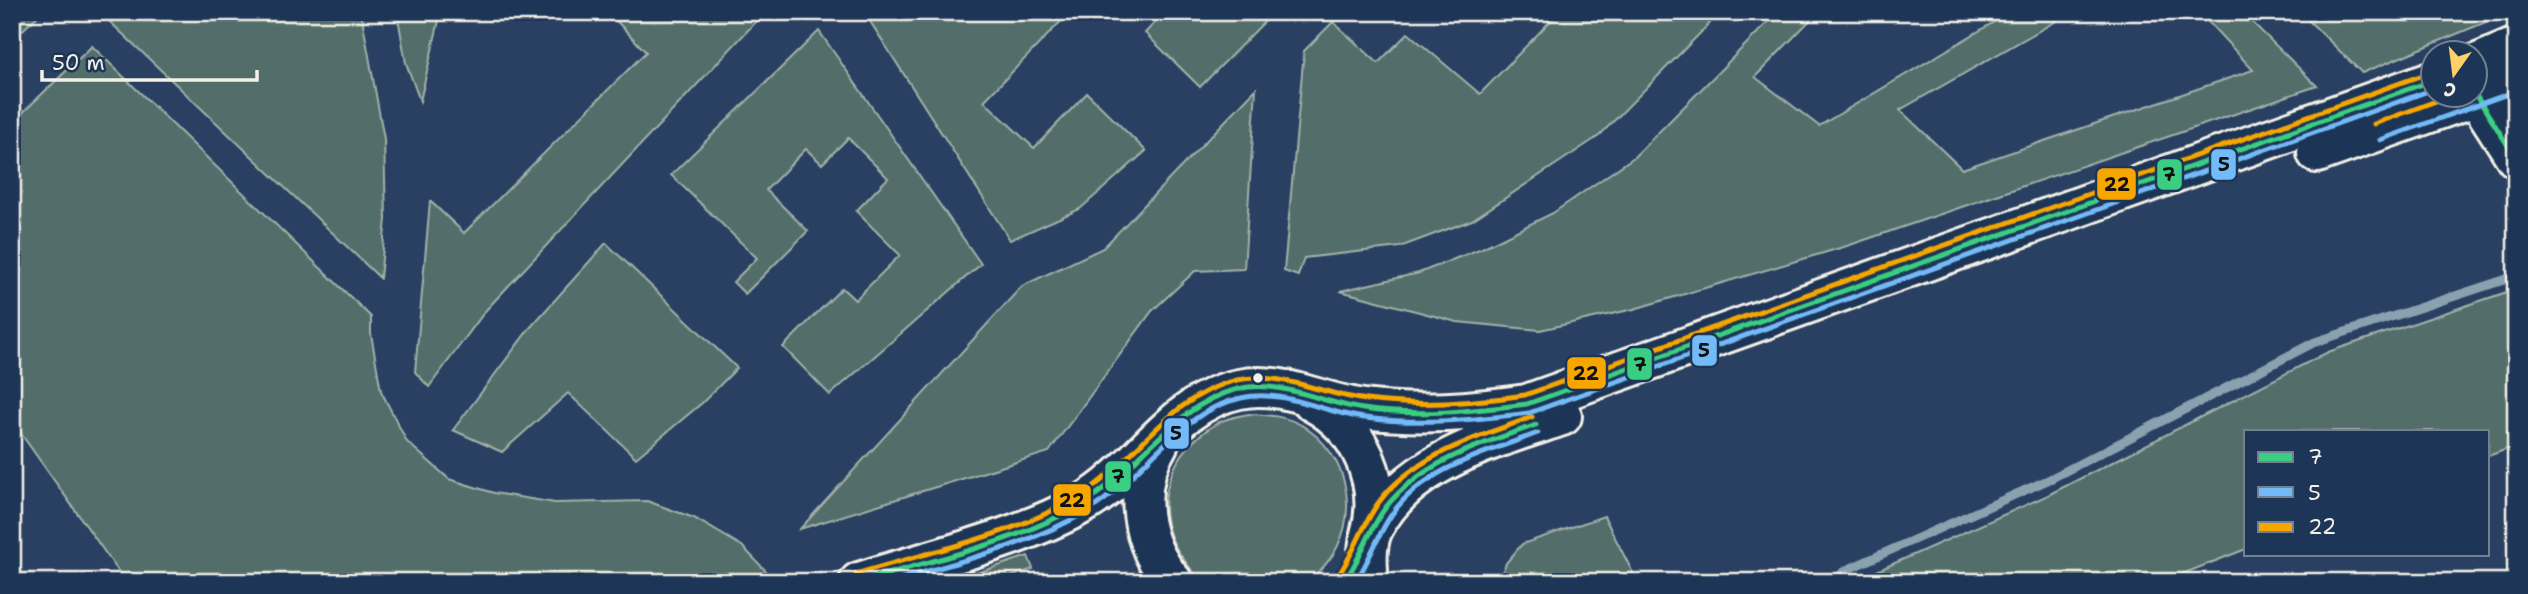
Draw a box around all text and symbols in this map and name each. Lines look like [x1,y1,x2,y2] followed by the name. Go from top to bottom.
[42,38,257,82] scale bar
[2420,38,2490,108] north arrow
[52,49,105,77] text: 50 m
[2441,76,2459,104] text: С
[2210,148,2237,181] line badge: 5
[2218,152,2230,177] text: 5
[2156,158,2183,191] line badge: 7
[2162,162,2176,187] text: 7
[2096,167,2137,201] line badge: 22
[2104,172,2130,197] text: 22
[1691,334,1718,367] line badge: 5
[1698,338,1710,363] text: 5
[1626,347,1653,381] line badge: 7
[1633,352,1647,377] text: 7
[1566,356,1607,390] line badge: 22
[1573,361,1599,386] text: 22
[1251,371,1265,385] unlabelled marker
[1163,417,1190,450] line badge: 5
[1170,421,1182,446] text: 5
[2244,430,2490,556] legend
[2308,443,2323,471] text: 7
[1104,460,1132,493] line badge: 7
[1111,464,1125,489] text: 7
[2308,479,2321,507] text: 5
[1052,483,1092,517] line badge: 22
[1059,488,1085,513] text: 22
[2308,513,2336,541] text: 22

